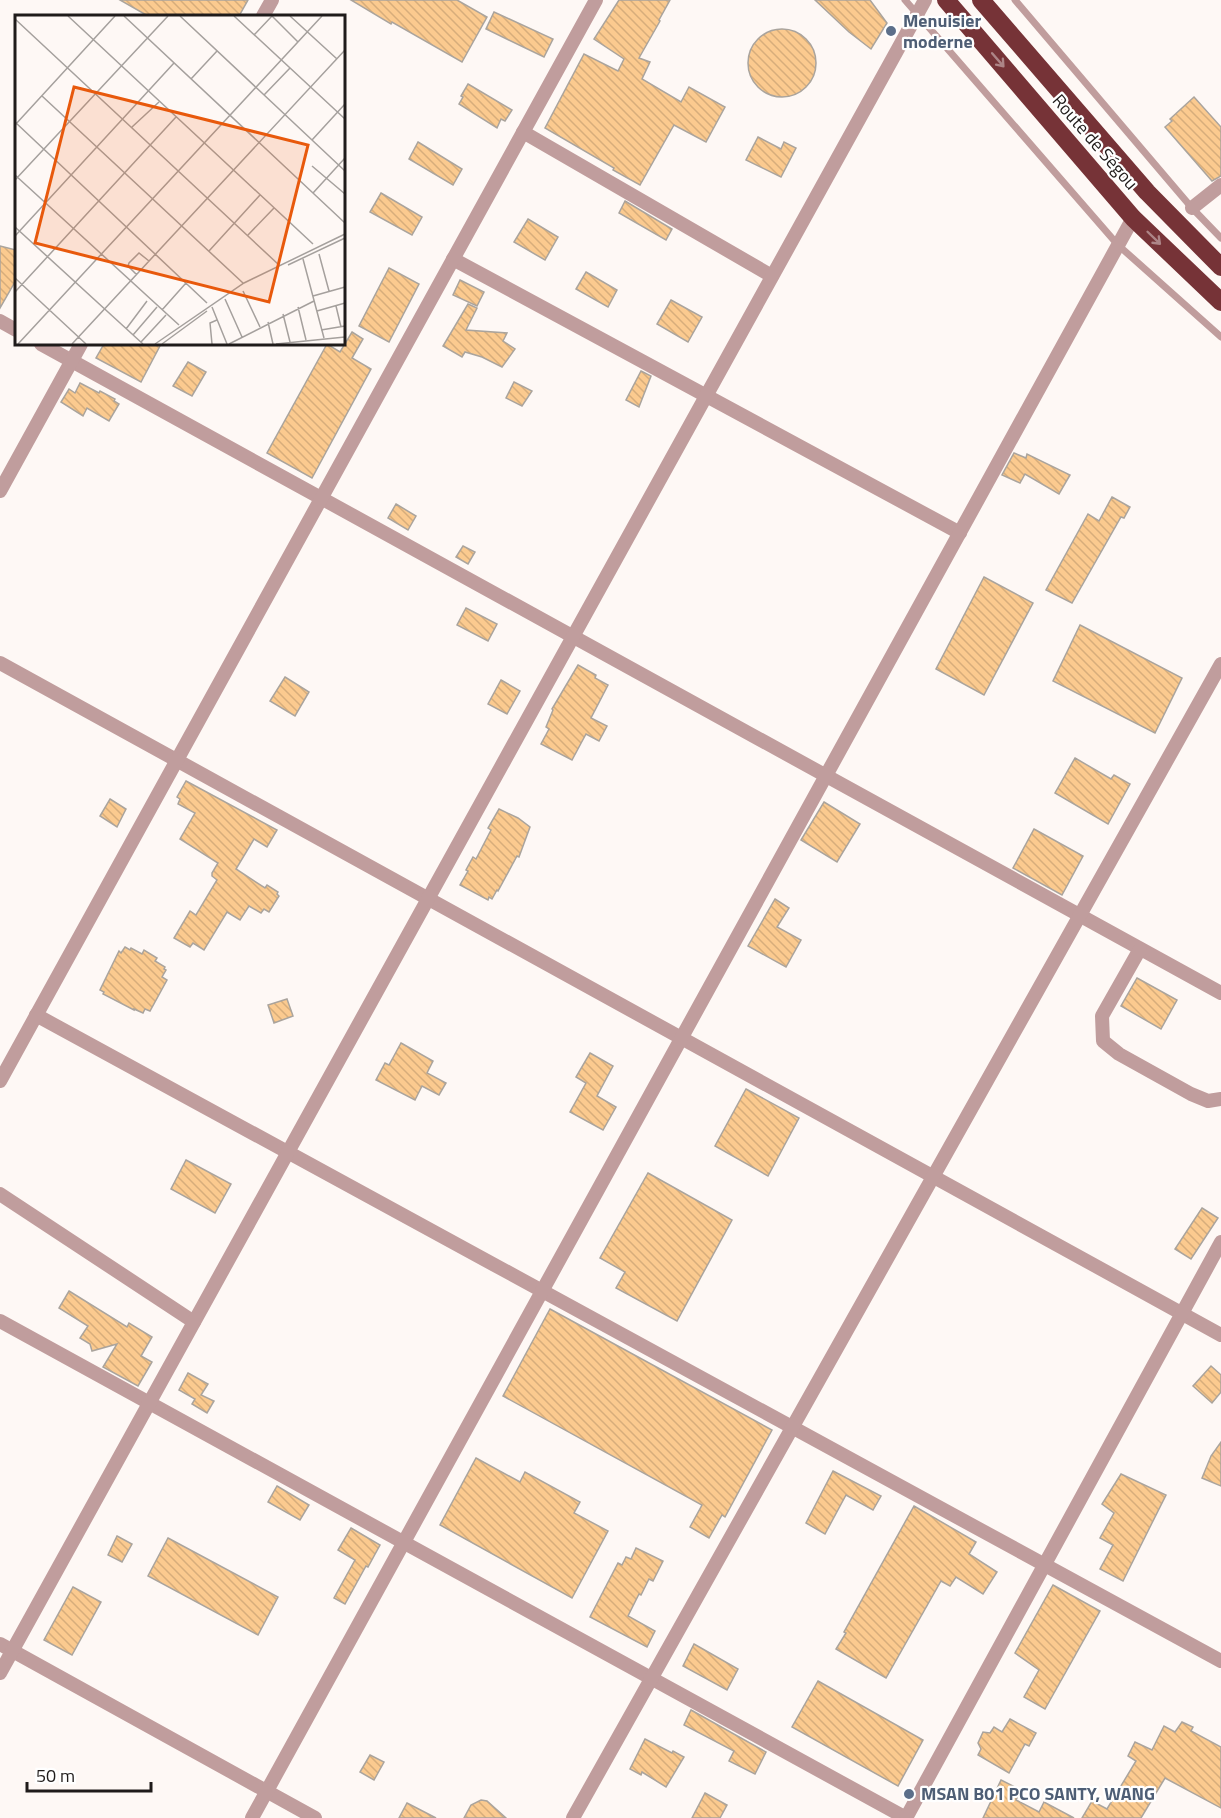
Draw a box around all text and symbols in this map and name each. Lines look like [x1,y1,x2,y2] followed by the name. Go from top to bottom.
[903,7,981,55] place label: Menuisier moderne
[15,15,345,345] inset map
[884,24,898,38] marker: Menuisier moderne
[991,52,1005,67] one-way arrow
[1046,88,1145,195] street label: Route de Ségou
[1146,231,1161,245] one-way arrow
[27,1755,152,1793] scale bar
[36,1762,75,1789] text: 50 m
[921,1780,1155,1807] place label: MSAN B01 PCO SANTY, WANG
[902,1787,916,1801] marker: MSAN B01 PCO SANTY, WANG

